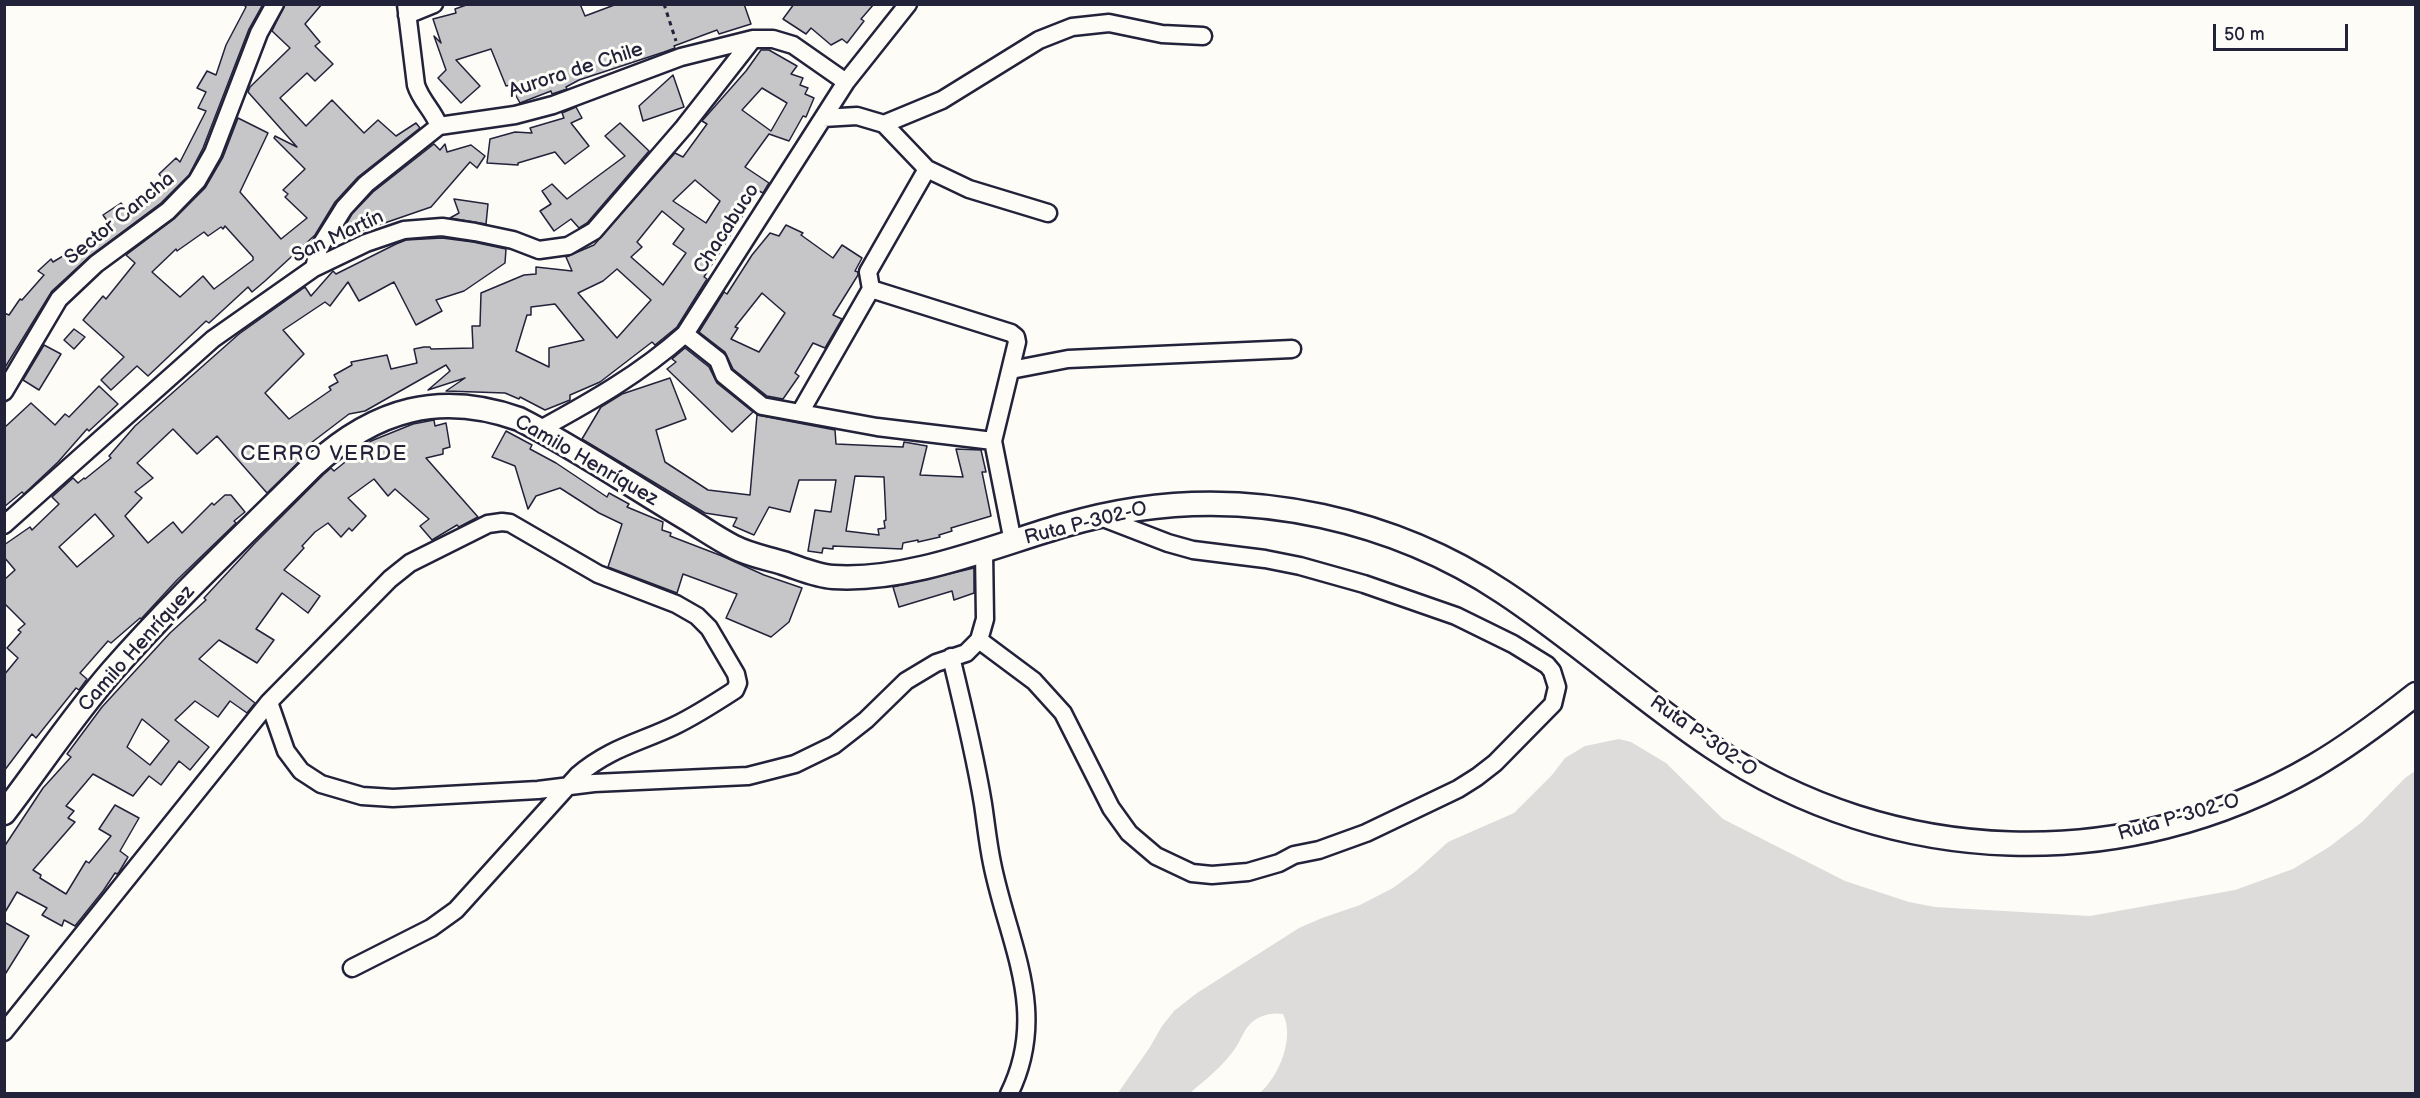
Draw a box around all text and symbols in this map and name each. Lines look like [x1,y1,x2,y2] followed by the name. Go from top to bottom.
[2216,12,2351,50] scale bar
[2224,24,2265,45] text: 50 m
[506,38,646,104] street label: Aurora de Chile
[60,168,180,270] street label: Sector Cancha
[689,179,765,279] street label: Chacabuco
[288,205,388,269] street label: San Martín
[510,410,662,512] street label: Camilo Henríquez
[240,442,408,468] district label: CERRO VERDE
[1022,497,1150,551] street label: Ruta P-302-O
[74,581,200,717] street label: Camilo Henríquez
[1645,691,1761,783] street label: Ruta P-302-O
[2115,789,2243,847] street label: Ruta P-302-O

